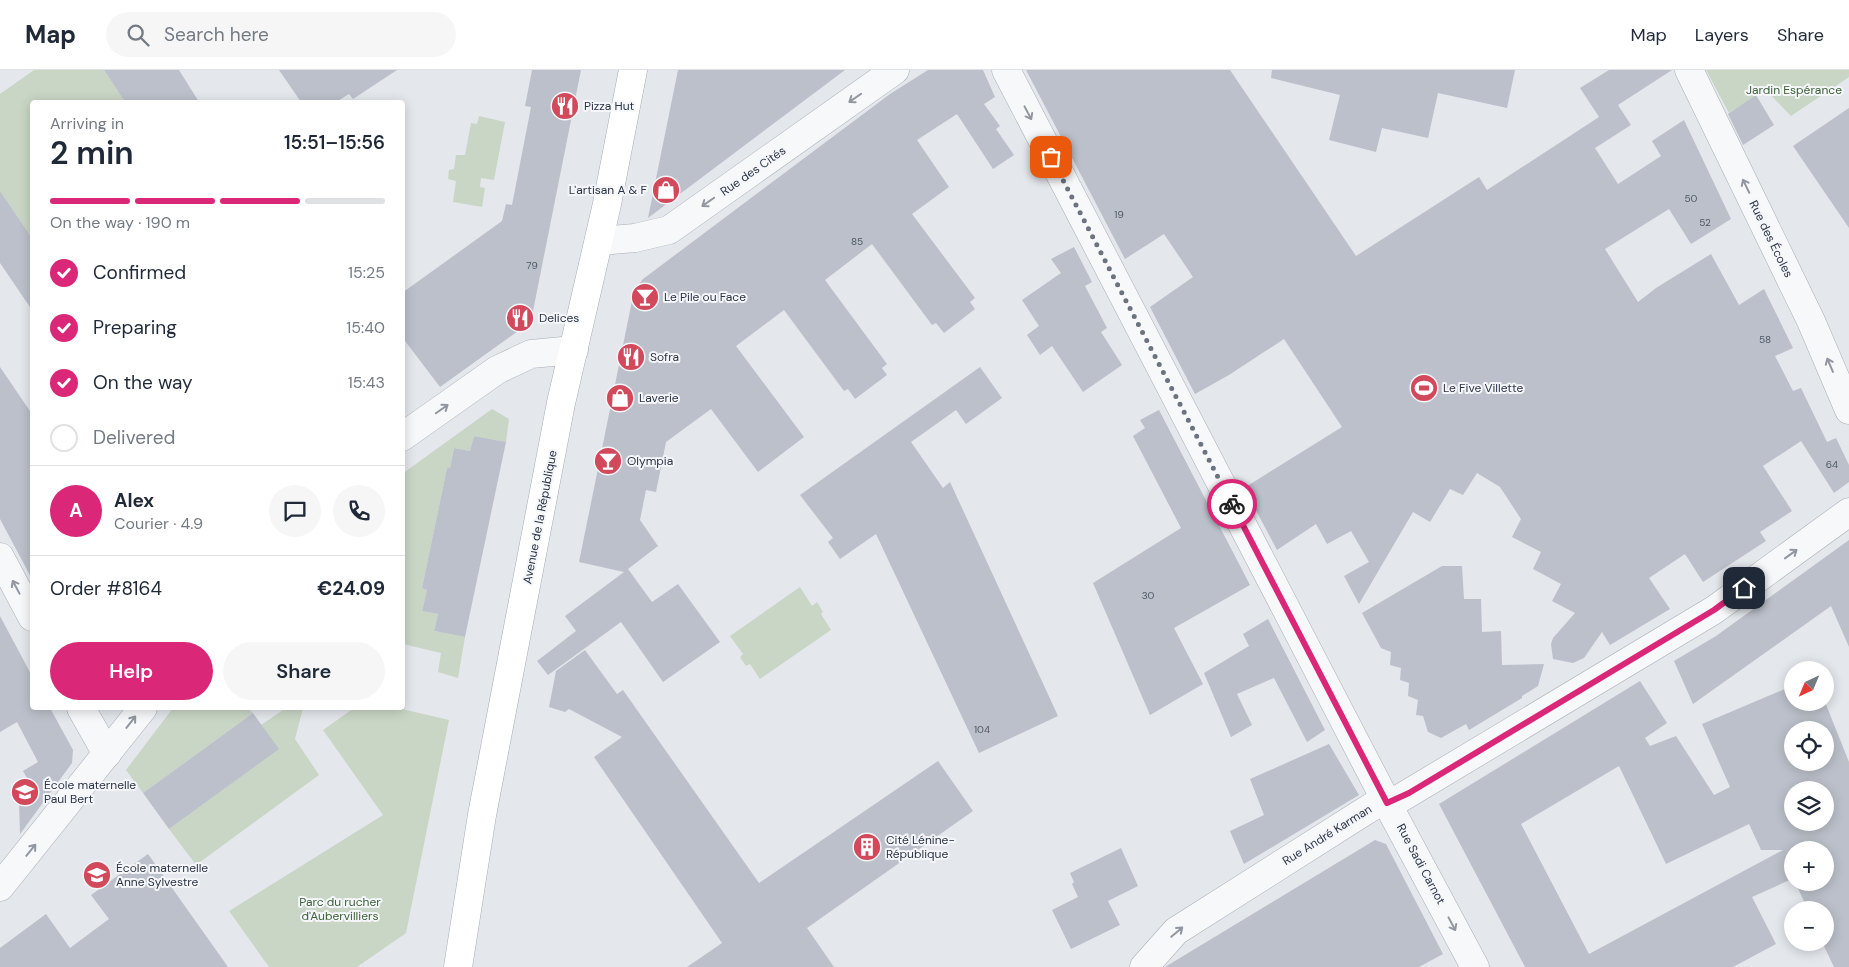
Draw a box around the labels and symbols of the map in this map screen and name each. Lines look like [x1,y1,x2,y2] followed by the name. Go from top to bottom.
[1746,82,1842,98] park label: Jardin Espérance
[550,91,580,121] restaurant icon: Pizza Hut
[848,93,862,103] one-way arrow
[584,98,635,114] place label: Pizza Hut
[1024,105,1033,120] one-way arrow
[1030,136,1072,178] pin
[717,143,789,199] street label: Rue des Cités
[651,175,681,205] shop icon: L'artisan A & F
[1741,179,1750,194] one-way arrow
[569,182,648,198] place label: L'artisan A & F
[1685,192,1698,205] house number: 50
[701,197,715,207] one-way arrow
[1745,198,1797,280] street label: Rue des Écoles
[1114,208,1124,221] house number: 19
[1699,216,1711,229] house number: 52
[851,235,863,248] house number: 85
[526,259,538,272] house number: 79
[630,282,660,312] bar icon: Le Pile ou Face
[664,289,746,305] place label: Le Pile ou Face
[505,303,535,333] restaurant icon: Delices
[539,310,579,326] place label: Delices
[1759,333,1771,346] house number: 58
[616,342,646,372] restaurant icon: Sofra
[650,349,679,365] place label: Sofra
[1824,358,1834,373] one-way arrow
[1409,373,1439,403] sports icon: Le Five Villette
[1443,380,1524,396] place label: Le Five Villette
[605,383,635,413] shop icon: Laverie
[639,390,679,406] place label: Laverie
[435,404,449,414] one-way arrow
[593,446,623,476] bar icon: Olympia
[519,448,561,585] street label: Avenue de la République
[627,453,673,469] place label: Olympia
[1826,458,1838,471] house number: 64
[1207,479,1257,529] courier
[1784,548,1797,559] one-way arrow
[1723,567,1765,609] pin
[11,580,21,595] one-way arrow
[1142,589,1155,602] house number: 30
[1784,661,1834,711] north arrow
[126,716,137,729] one-way arrow
[974,723,990,736] house number: 104
[10,777,40,807] school or university icon: École maternelle Paul Bert
[44,777,136,807] place label: École maternelle Paul Bert
[1279,801,1375,869] street label: Rue André Karman
[1393,821,1449,907] street label: Rue Sadi Carnot
[852,832,882,862] building icon: Cité Lénine- République
[886,832,955,862] place label: Cité Lénine- République
[25,843,36,856] one-way arrow
[82,860,112,890] school or university icon: École maternelle Anne Sylvestre
[116,860,208,890] place label: École maternelle Anne Sylvestre
[299,894,381,924] park label: Parc du rucher d'Aubervilliers
[1448,916,1458,931] one-way arrow
[1171,926,1184,937] one-way arrow

